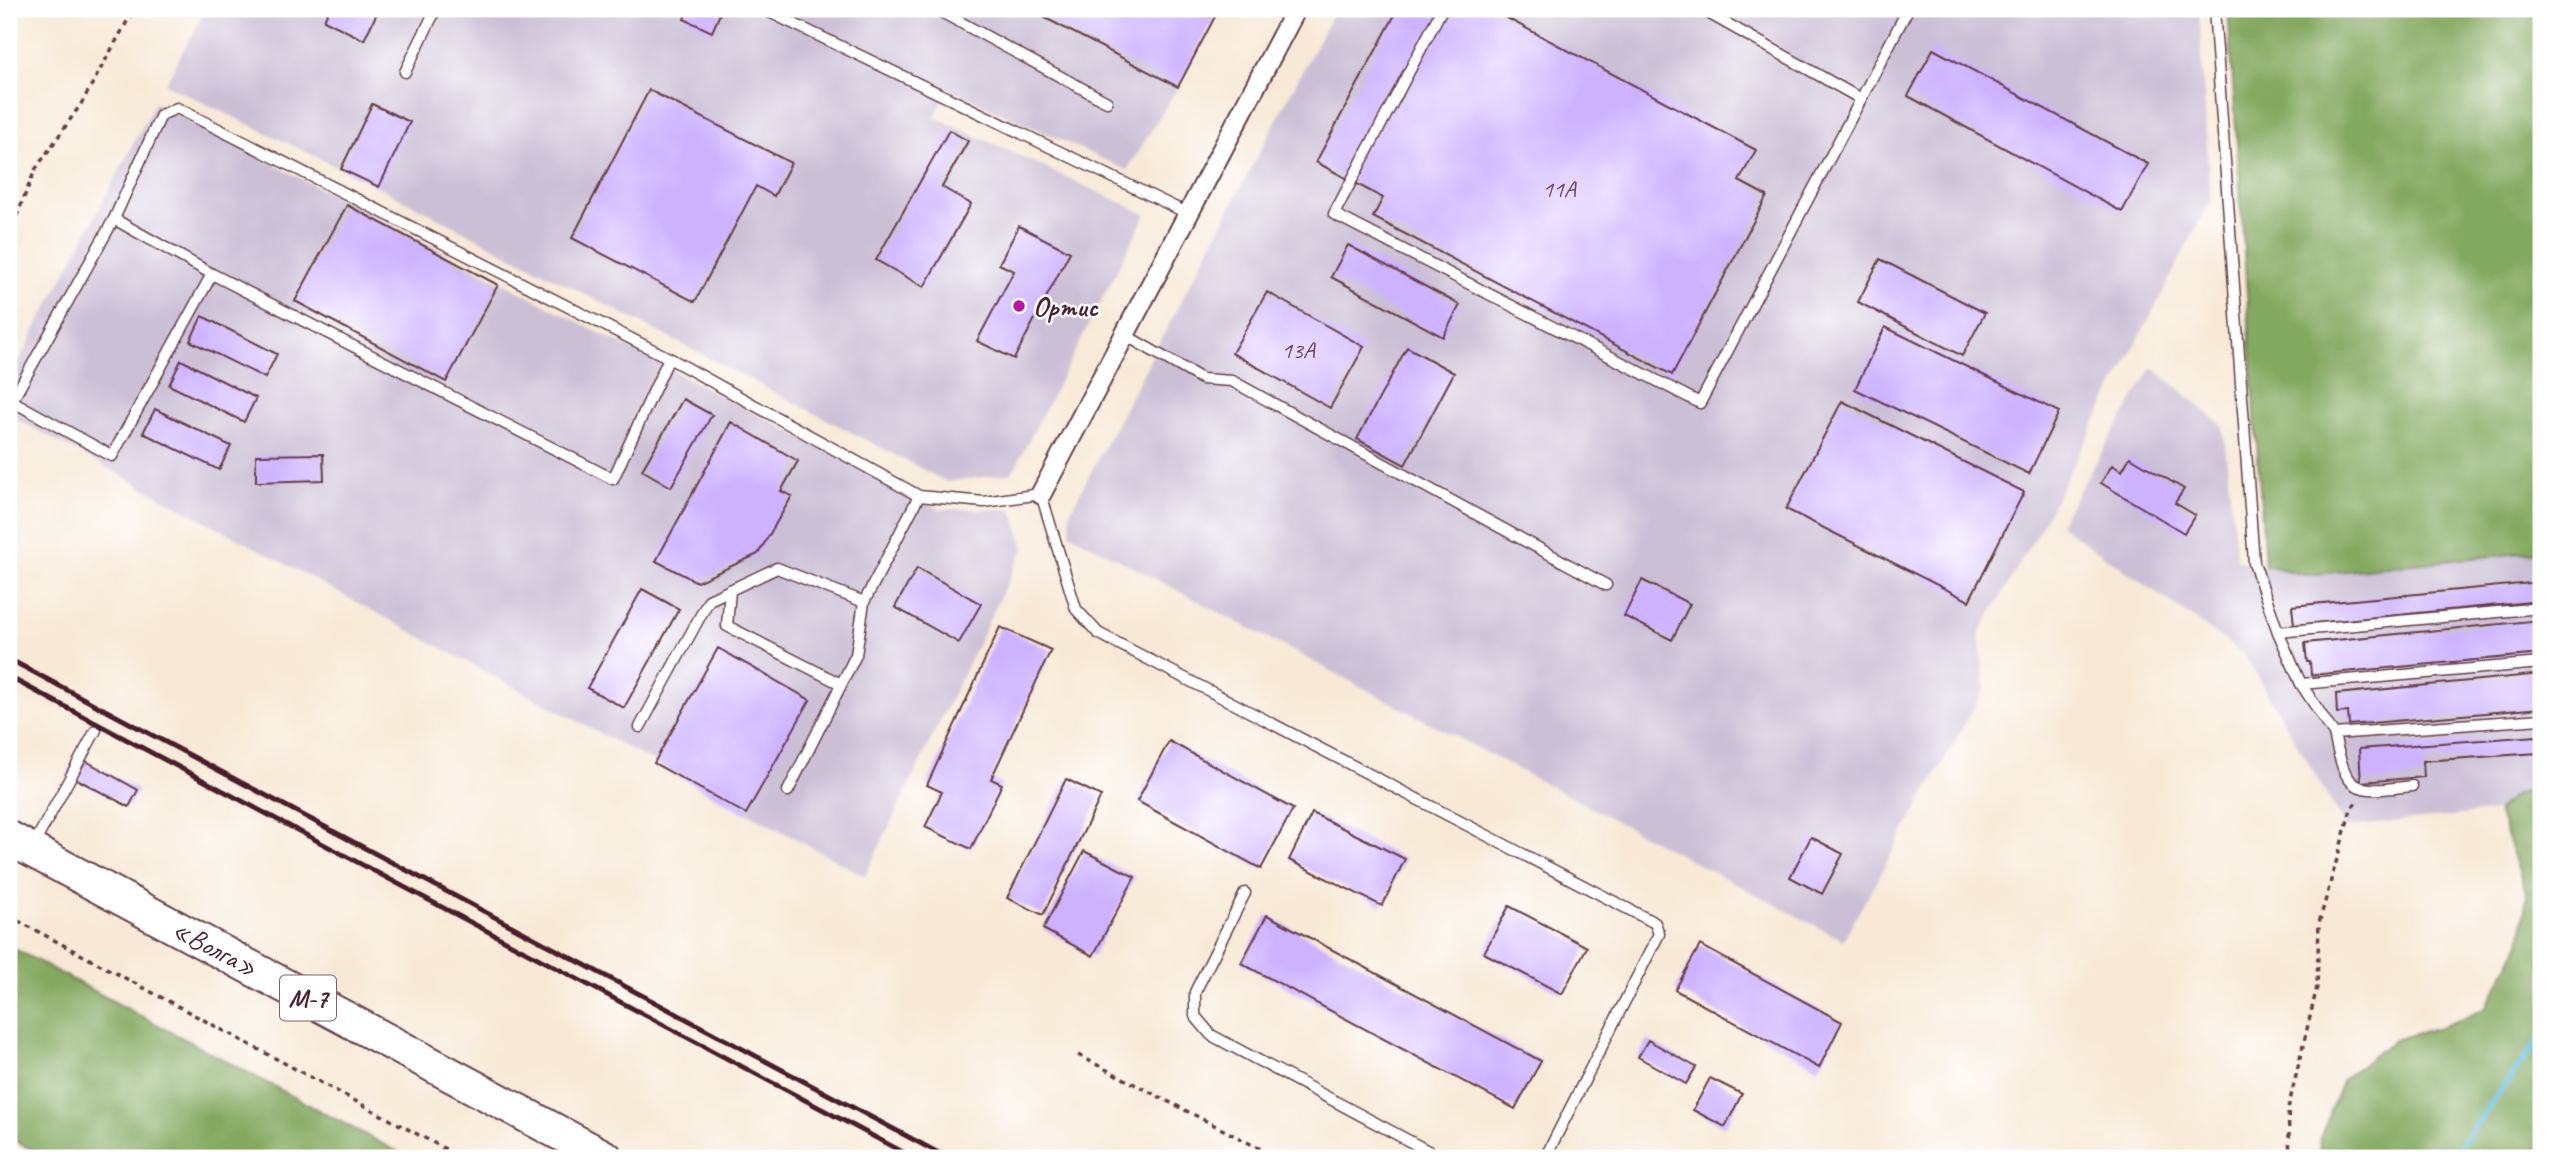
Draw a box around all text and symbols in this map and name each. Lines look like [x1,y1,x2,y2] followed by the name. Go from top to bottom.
[1542,174,1577,204] house number: 11А
[1033,289,1099,324] place label: Ортис
[1011,298,1027,314] marker: Ортис
[1281,335,1316,365] house number: 13А
[167,911,263,985] street label: «Волга»
[280,976,336,1021] road number: М-7

